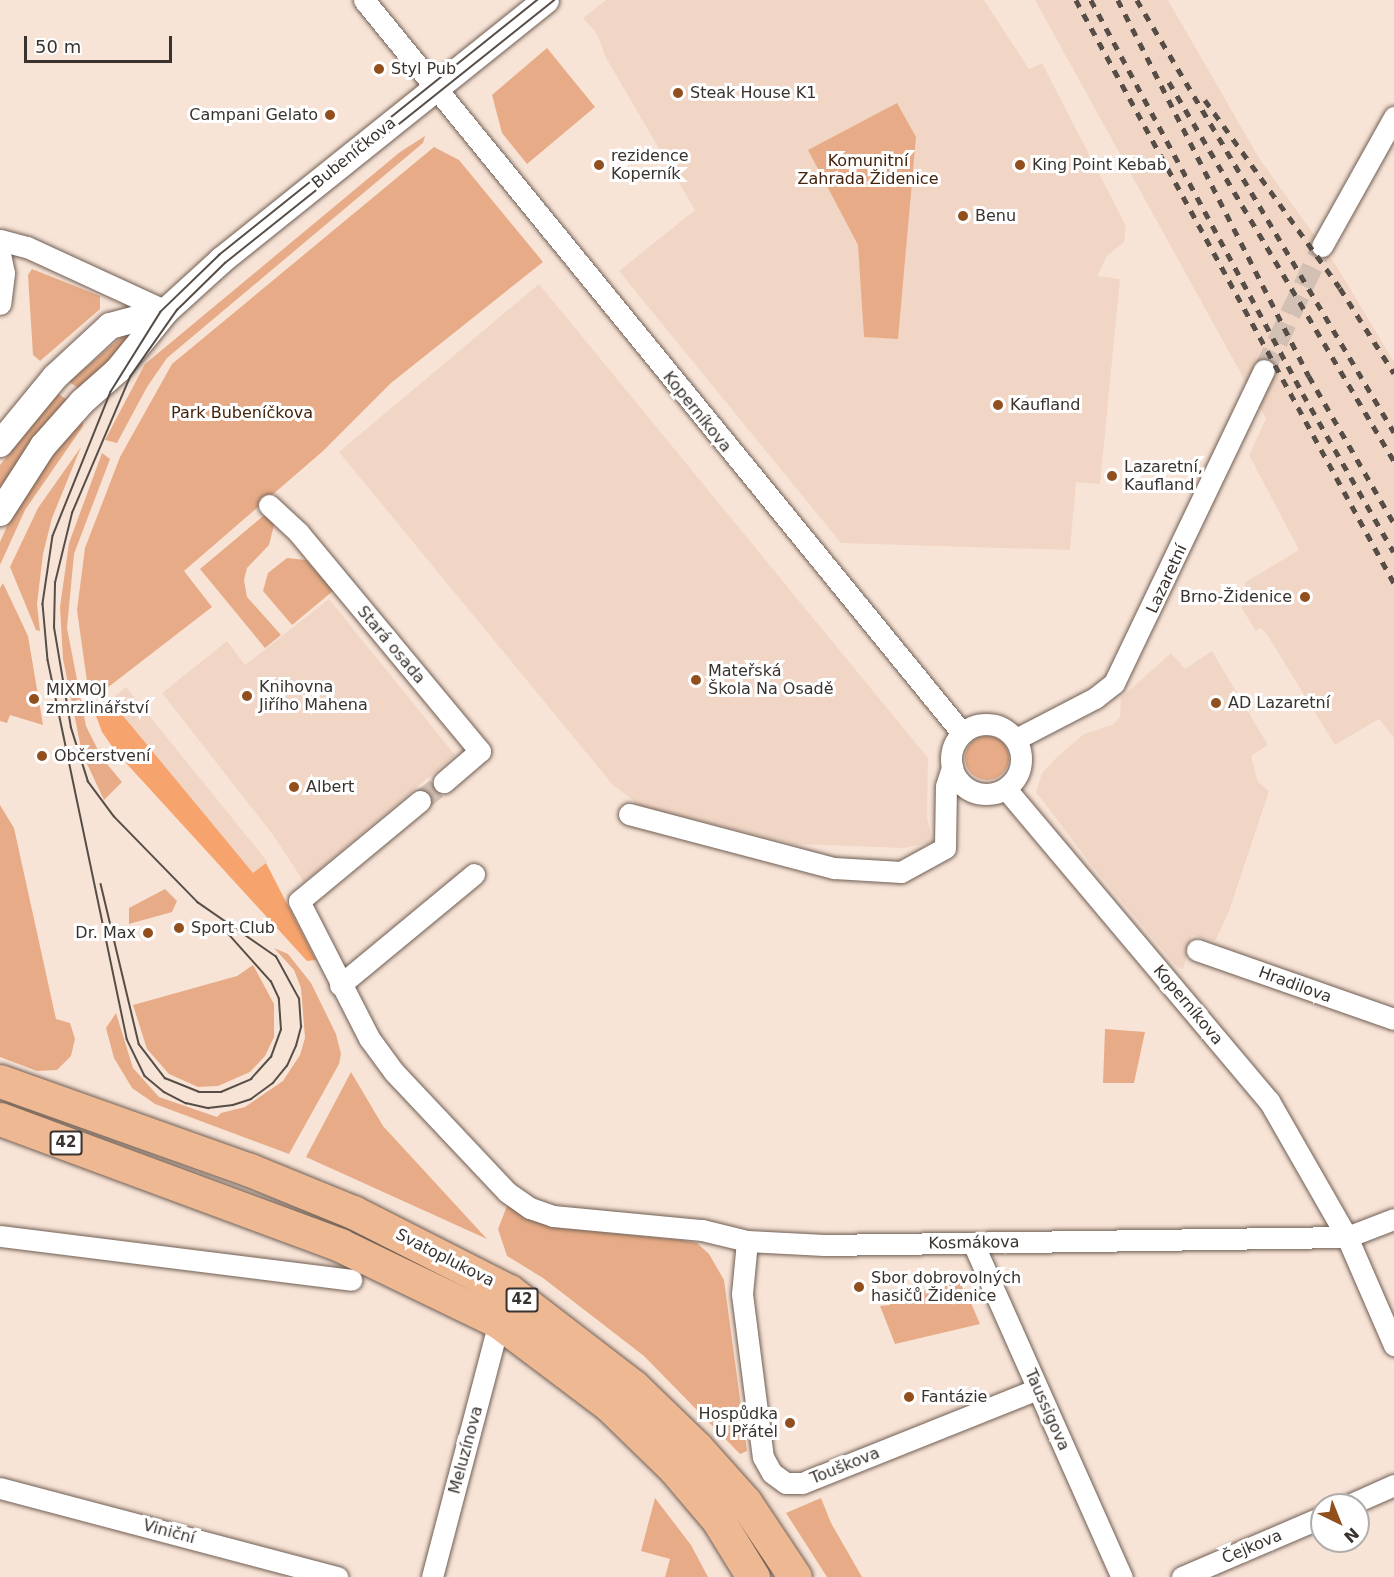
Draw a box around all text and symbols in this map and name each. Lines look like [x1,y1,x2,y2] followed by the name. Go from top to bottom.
[27,24,176,62] scale bar
[35,36,81,57] text: 50 m
[391,59,456,79] place label: Styl Pub
[372,62,386,76] marker: Styl Pub
[690,83,816,103] place label: Steak House K1
[671,86,685,100] marker: Steak House K1
[189,105,318,125] place label: Campani Gelato
[323,108,337,122] marker: Campani Gelato
[308,113,400,193] street label: Bubeníčkova
[611,146,689,184] place label: rezidence Koperník
[798,151,938,189] park label: Komunitní Zahrada Židenice
[1032,155,1167,175] place label: King Point Kebab
[592,158,606,172] marker: rezidence Koperník
[1013,158,1027,172] marker: King Point Kebab
[975,206,1016,226] place label: Benu
[956,209,970,223] marker: Benu
[659,368,735,456] street label: Koperníkova
[1010,395,1080,415] place label: Kaufland
[991,398,1005,412] marker: Kaufland
[171,403,313,423] park label: Park Bubeníčkova
[1124,457,1203,495] place label: Lazaretní, Kaufland
[1105,469,1119,483] marker: Lazaretní, Kaufland
[1143,541,1191,617] street label: Lazaretní
[1180,587,1292,607] place label: Brno-Židenice
[1296,588,1314,606] marker: Brno-Židenice
[353,602,429,688] street label: Stará osada
[708,661,834,699] place label: Mateřská Škola Na Osadě
[689,673,703,687] marker: Mateřská Škola Na Osadě
[259,677,368,715] place label: Knihovna Jiřího Mahena
[46,680,149,718] place label: MIXMOJ zmrzlinářství
[240,689,254,703] marker: Knihovna Jiřího Mahena
[27,692,41,706] marker: MIXMOJ zmrzlinářství
[1228,693,1330,713] place label: AD Lazaretní
[1209,696,1223,710] marker: AD Lazaretní
[54,746,150,766] place label: Občerstvení
[35,749,49,763] marker: Občerstvení
[306,777,354,797] place label: Albert
[287,780,301,794] marker: Albert
[191,918,275,938] place label: Sport Club
[172,921,186,935] marker: Sport Club
[75,923,136,943] place label: Dr. Max
[141,926,155,940] marker: Dr. Max
[1149,961,1227,1049] street label: Koperníkova
[1256,963,1334,1007] street label: Hradilova
[50,1131,82,1155] road number: 42
[393,1225,497,1291] street label: Svatoplukova
[928,1233,1020,1253] street label: Kosmákova
[871,1268,1021,1306] place label: Sbor dobrovolných hasičů Židenice
[852,1280,866,1294] marker: Sbor dobrovolných hasičů Židenice
[506,1288,538,1312] road number: 42
[1020,1366,1074,1454] street label: Taussigova
[921,1387,987,1407] place label: Fantázie
[902,1390,916,1404] marker: Fantázie
[445,1404,487,1496] street label: Meluzínova
[699,1404,778,1442] place label: Hospůdka U Přátel
[783,1416,797,1430] marker: Hospůdka U Přátel
[808,1443,882,1489] street label: Touškova
[1310,1493,1370,1553] north arrow
[141,1516,197,1548] street label: Viniční
[1340,1524,1363,1547] text: N
[1219,1526,1285,1568] street label: Čejkova

